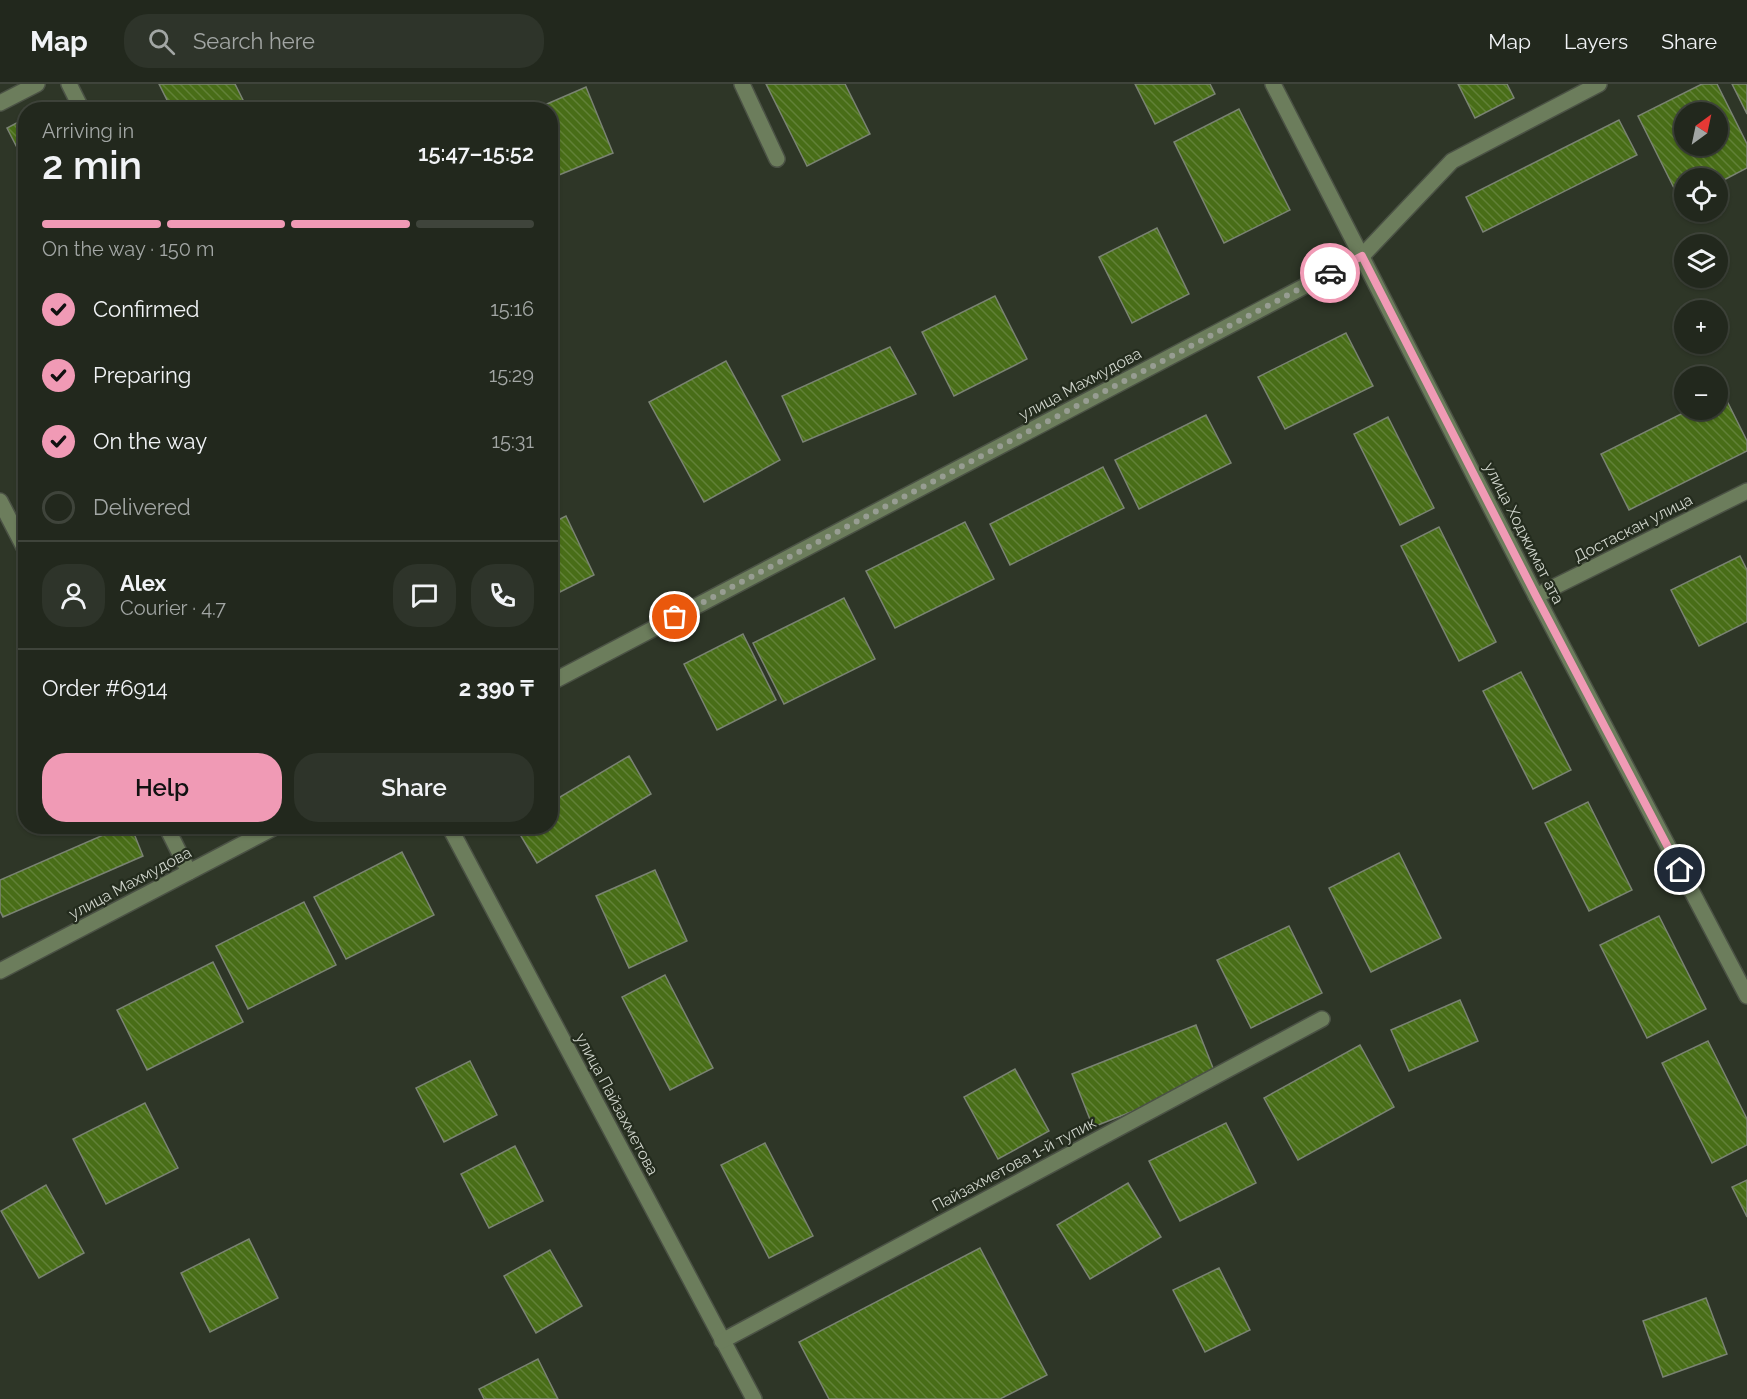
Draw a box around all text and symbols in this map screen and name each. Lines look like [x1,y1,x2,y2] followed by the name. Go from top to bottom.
[124,14,544,68] search box
[30,25,88,58] text: Map
[145,25,178,58] icon: search
[193,28,315,54] text: Search here
[1488,29,1531,54] text: Map
[1564,29,1628,54] text: Layers
[1661,29,1717,54] text: Share
[1674,102,1728,156] north arrow
[1674,102,1728,420] map controls
[42,119,134,143] text: Arriving in
[418,140,534,166] text: 15:47–15:52
[42,142,142,188] text: 2 min
[1674,168,1728,222] button: locate
[1674,234,1728,288] button: layers
[42,237,214,261] text: On the way · 150 m
[1300,243,1360,303] courier
[1314,257,1347,290] icon: car
[42,293,75,326] icon: check
[93,296,200,322] text: Confirmed
[490,297,534,321] text: 15:16
[1674,300,1728,354] button: +
[1015,344,1145,424] street label: улица Махмудова
[42,359,75,392] icon: check
[93,362,191,388] text: Preparing
[489,363,534,387] text: 15:29
[1674,366,1728,420] button: −
[42,425,75,458] icon: check
[93,428,207,454] text: On the way
[492,429,534,453] text: 15:31
[1480,459,1568,607] street label: улица Ходжимат ата
[1570,490,1696,566] street label: Достаскан улица
[93,494,191,520] text: Delivered
[42,564,105,627] button: person
[393,564,456,627] button: chat
[471,564,534,627] button: phone
[120,570,166,596] text: Alex
[649,591,700,642] pin
[120,596,226,620] text: Courier · 4.7
[658,600,691,633] icon: bag
[42,675,168,701] text: Order #6914
[459,675,534,701] text: 2 390 ₸
[42,753,282,822] button: Help
[294,753,534,822] button: Share
[65,843,195,923] street label: улица Махмудова
[1654,844,1705,895] pin
[1663,853,1696,886] icon: home
[571,1030,663,1178] street label: улица Пайзахметова
[929,1113,1099,1215] street label: Пайзахметова 1-й тупик

